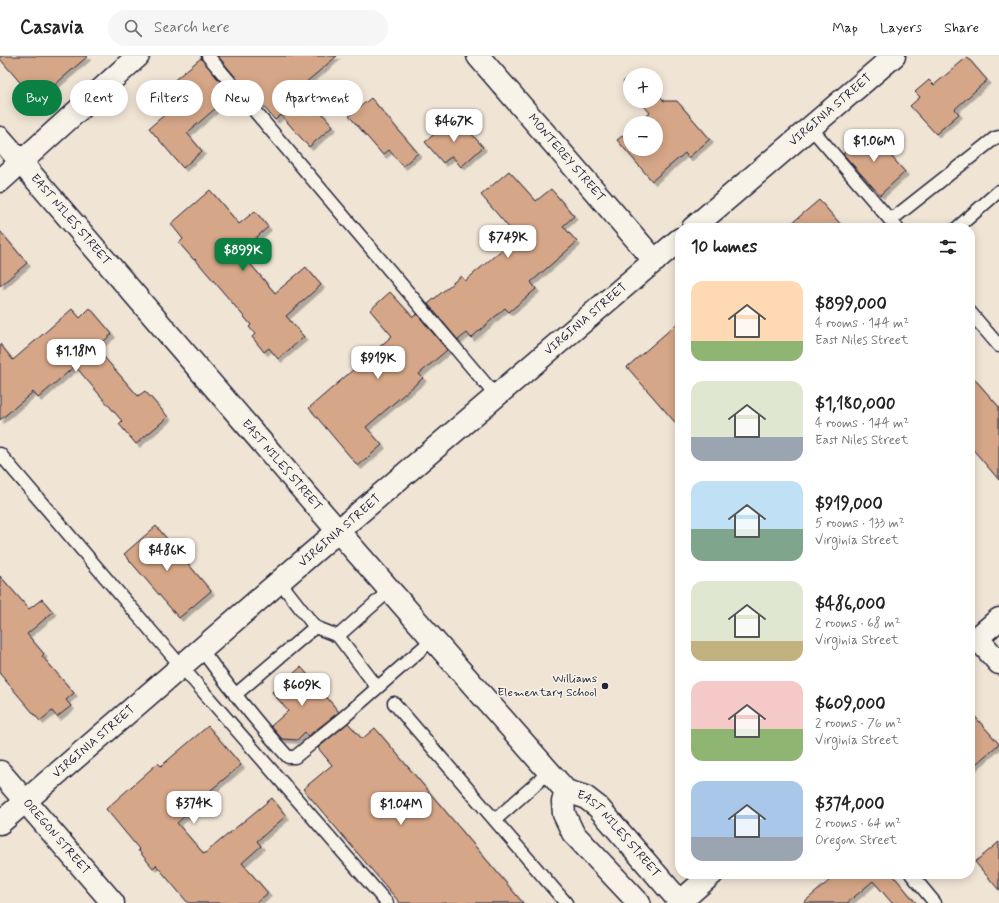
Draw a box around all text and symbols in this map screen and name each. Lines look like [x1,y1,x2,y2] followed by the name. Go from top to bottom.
[108,10,388,46] search box
[20,15,84,40] text: Casavia
[122,17,144,39] icon: search
[154,18,229,38] text: Search here
[832,19,858,37] text: Map
[880,19,922,37] text: Layers
[944,19,979,37] text: Share
[623,68,663,156] map controls
[623,68,663,108] button: +
[786,70,875,150] street label: VIRGINIA STREET
[12,80,62,116] chip: Buy
[70,80,128,116] chip: Rent
[136,80,203,116] chip: Filters
[211,80,264,116] chip: New
[272,80,363,116] chip: Apartment
[426,109,482,143] pin: $467K
[524,111,609,206] street label: MONTEREY STREET
[435,113,473,130] text: $467K
[623,116,663,156] button: −
[841,129,907,163] pin: $1.06M
[853,133,895,150] text: $1.06M
[27,171,114,269] street label: EAST NILES STREET
[480,225,536,259] pin: $749K
[488,229,528,246] text: $749K
[691,236,757,258] text: 10 homes
[937,236,959,258] icon: filters
[215,238,271,272] pin: $899K
[224,242,262,259] text: $899K
[541,279,631,359] street label: VIRGINIA STREET
[815,293,887,315] text: $899,000
[723,297,771,345] icon: home
[815,315,909,332] text: 4 rooms · 144 m²
[815,332,908,349] text: East Niles Street
[43,339,109,373] pin: $1.18M
[56,343,96,360] text: $1.18M
[350,346,406,380] pin: $919K
[360,350,396,367] text: $919K
[815,393,895,415] text: $1,180,000
[723,397,771,445] icon: home
[815,415,909,432] text: 4 rooms · 144 m²
[238,416,326,515] street label: EAST NILES STREET
[815,432,908,449] text: East Niles Street
[296,491,384,571] street label: VIRGINIA STREET
[815,493,883,515] text: $919,000
[723,497,771,545] icon: home
[815,515,905,532] text: 5 rooms · 133 m²
[815,532,899,549] text: Virginia Street
[139,538,195,572] pin: $486K
[148,542,186,559] text: $486K
[815,593,885,615] text: $486,000
[723,597,771,645] icon: home
[815,615,900,632] text: 2 rooms · 68 m²
[815,632,899,649] text: Virginia Street
[497,671,597,701] place label: Williams Elementary School
[274,673,330,707] pin: $609K
[283,677,321,694] text: $609K
[600,681,610,691] marker: Williams Elementary School
[815,693,886,715] text: $609,000
[723,697,771,745] icon: home
[49,702,138,782] street label: VIRGINIA STREET
[815,715,902,732] text: 2 rooms · 76 m²
[815,732,899,749] text: Virginia Street
[575,787,664,881] street label: EAST NILES STREET
[166,791,222,825] pin: $374K
[368,792,434,826] pin: $1.04M
[815,793,884,815] text: $374,000
[176,795,212,812] text: $374K
[19,796,93,878] street label: OREGON STREET
[380,796,422,813] text: $1.04M
[723,797,771,845] icon: home
[815,815,901,832] text: 2 rooms · 64 m²
[815,832,897,849] text: Oregon Street

